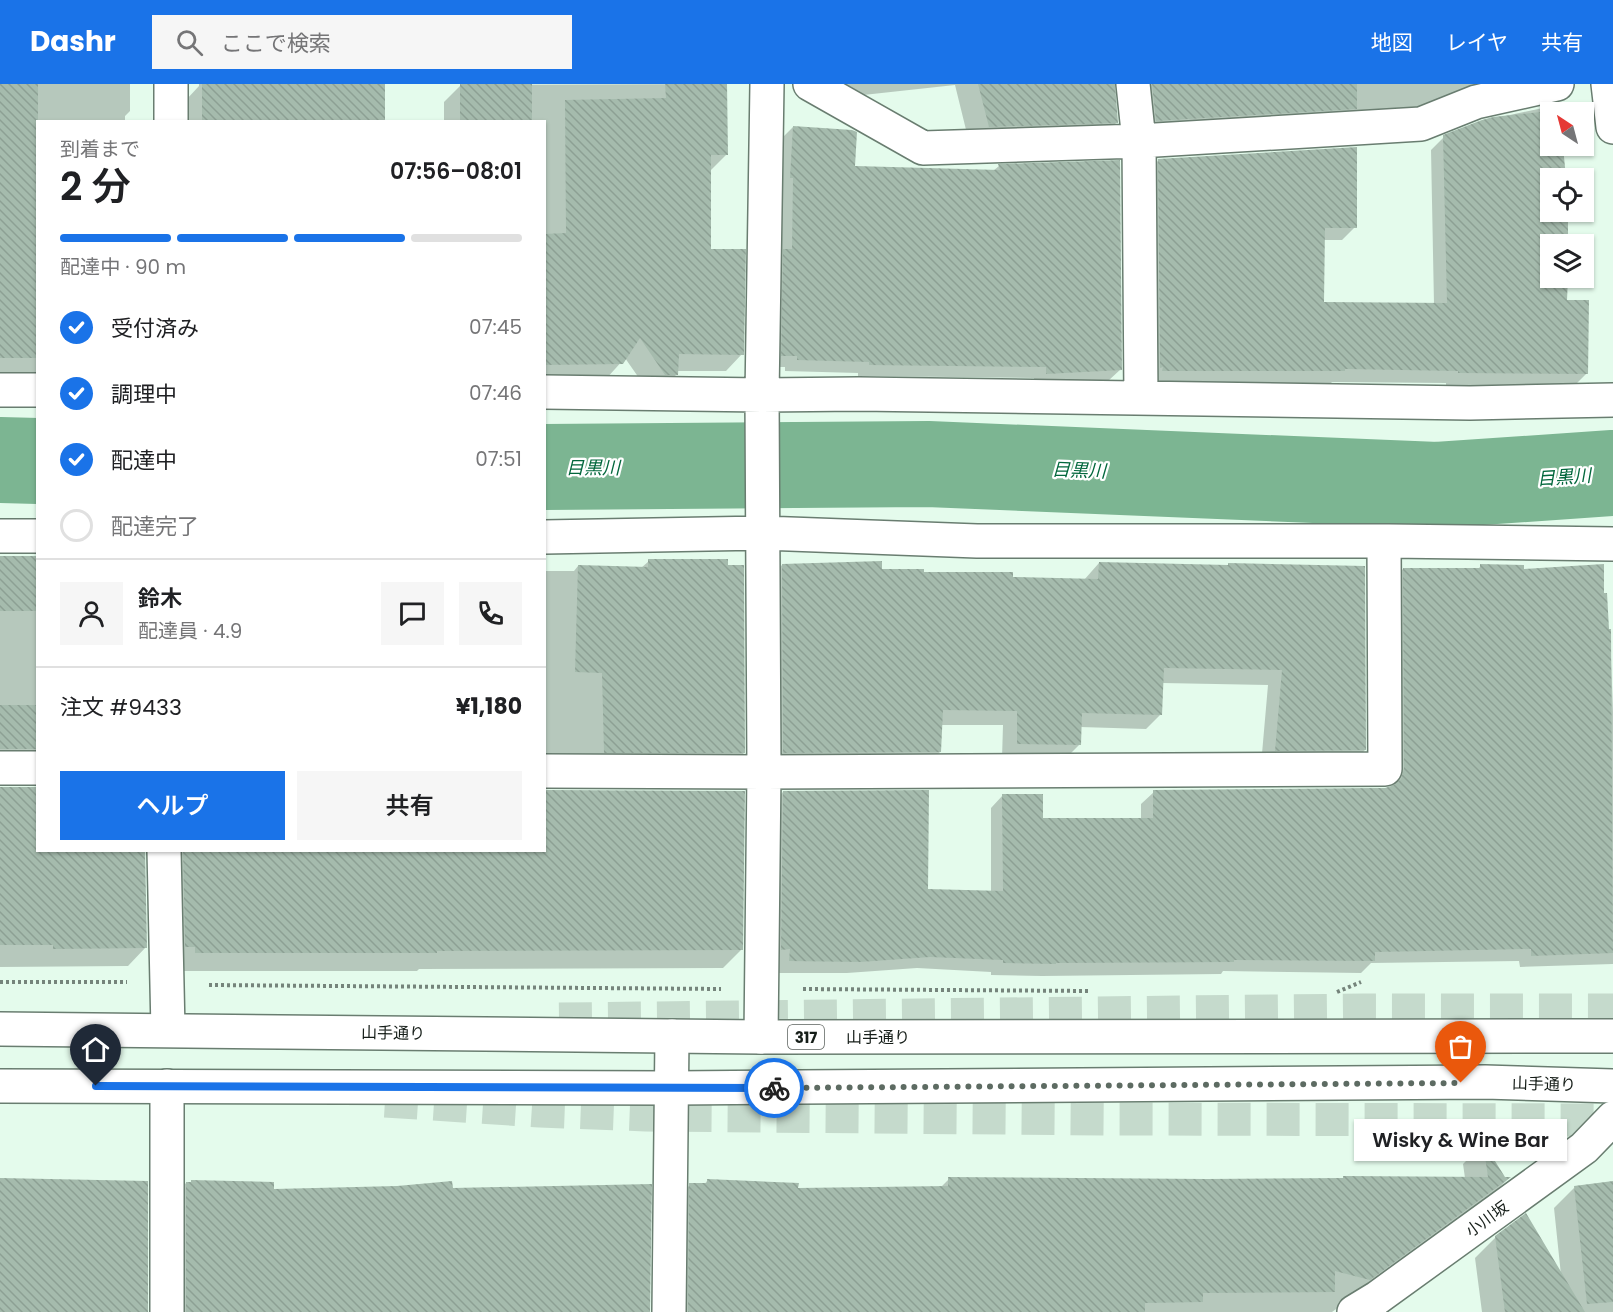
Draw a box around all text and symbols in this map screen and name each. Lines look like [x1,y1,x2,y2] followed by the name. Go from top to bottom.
[152,15,572,69] search box
[30,22,116,61] text: Dashr
[173,26,206,59] icon: search
[221,28,331,59] text: ここで検索
[1371,28,1413,57] text: 地図
[1446,28,1508,57] text: レイヤ
[1541,28,1583,57] text: 共有
[1540,102,1594,156] north arrow
[1540,102,1594,288] map controls
[60,135,140,163] text: 到着まで
[390,156,522,187] text: 07:56–08:01
[60,159,131,214] text: 2 分
[1540,168,1594,222] button: locate
[1540,234,1594,288] button: layers
[60,253,186,281] text: 配達中 · 90 m
[60,311,93,344] icon: check
[111,313,199,344] text: 受付済み
[469,313,522,341] text: 07:45
[60,377,93,410] icon: check
[111,379,177,410] text: 調理中
[469,379,522,407] text: 07:46
[60,443,93,476] icon: check
[111,445,177,476] text: 配達中
[475,445,522,473] text: 07:51
[566,455,622,480] water label: 目黒川
[1052,457,1108,484] water label: 目黒川
[1536,463,1594,491] water label: 目黒川
[111,511,199,542] text: 配達完了
[60,582,123,645] button: person
[381,582,444,645] button: chat
[459,582,522,645] button: phone
[138,583,182,614] text: 鈴木
[138,617,242,645] text: 配達員 · 4.9
[456,691,522,722] text: ¥1,180
[60,692,182,723] text: 注文 #9433
[60,771,285,840] button: ヘルプ
[297,771,522,840] button: 共有
[361,1021,425,1045] street label: 山手通り
[1435,1021,1486,1083] pin
[70,1024,121,1086] pin
[788,1025,824,1049] road number: 317
[846,1026,910,1049] street label: 山手通り
[1444,1030,1477,1063] icon: bag
[79,1033,112,1066] icon: home
[744,1058,804,1118] courier
[1512,1071,1576,1097] street label: 山手通り
[758,1072,791,1105] icon: bike
[1354,1119,1568,1161] callout: Wisky & Wine Bar
[1372,1126,1549,1154] text: Wisky & Wine Bar
[1461,1196,1513,1242] street label: 小川坂

